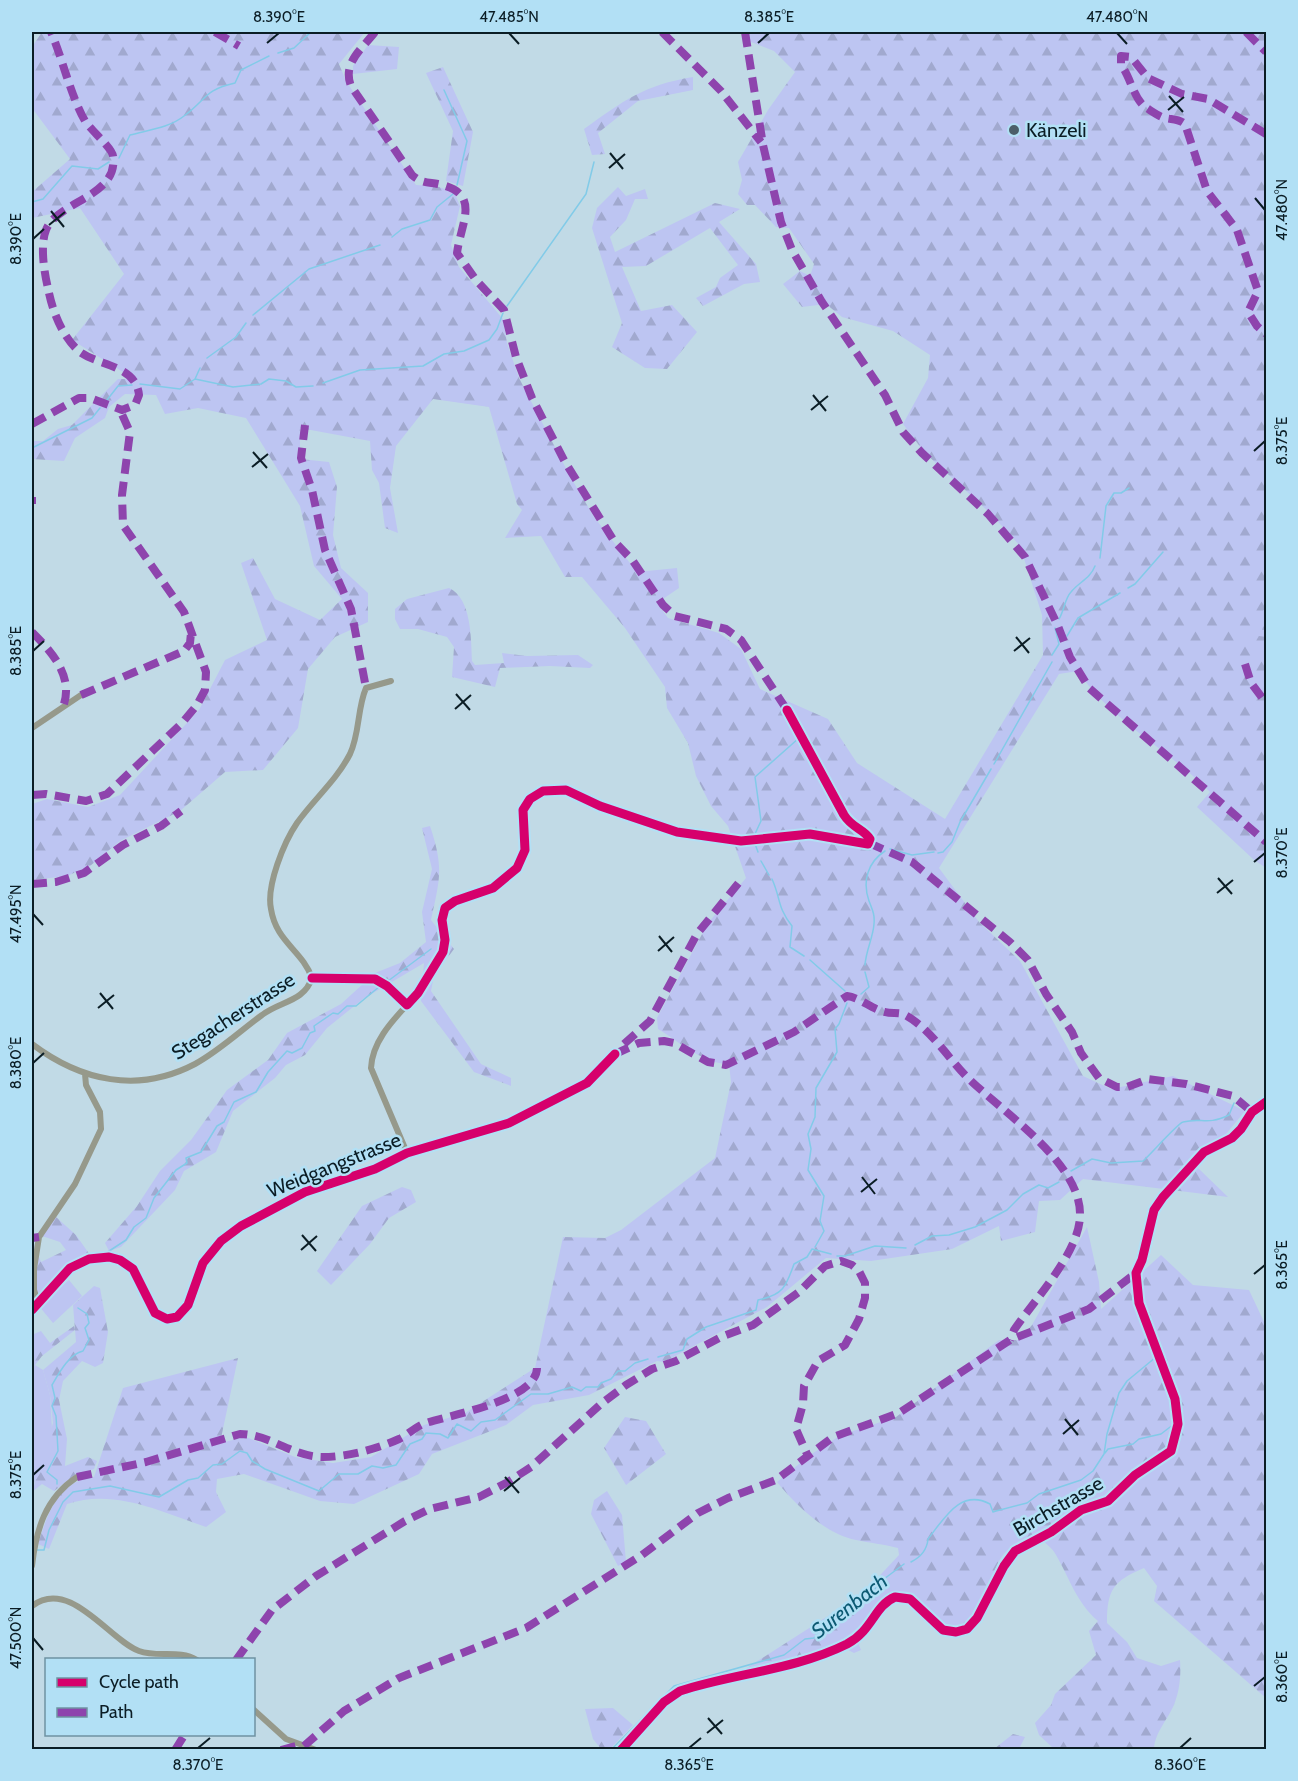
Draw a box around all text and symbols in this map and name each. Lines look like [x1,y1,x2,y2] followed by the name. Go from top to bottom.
[253,8,305,26] text: 8.390°E
[479,8,539,26] text: 47.485°N
[744,8,794,26] text: 8.385°E
[1086,8,1148,26] text: 47.480°N
[1026,118,1087,142] place label: Känzeli
[1007,123,1021,137] marker: Känzeli
[1273,179,1291,241] text: 47.480°N
[7,213,25,265] text: 8.390°E
[1273,417,1291,465] text: 8.375°E
[7,626,25,676] text: 8.385°E
[1273,828,1291,878] text: 8.370°E
[7,885,25,943] text: 47.495°N
[167,967,299,1065] street label: Stegacherstrasse
[7,1037,25,1089] text: 8.380°E
[264,1127,404,1203] street label: Weidgangstrasse
[1273,1240,1291,1290] text: 8.365°E
[7,1451,25,1499] text: 8.375°E
[1009,1471,1107,1541] street label: Birchstrasse
[806,1568,892,1644] water label: Surenbach
[7,1607,25,1669] text: 47.500°N
[1273,1651,1291,1703] text: 8.360°E
[45,1658,255,1736] legend
[99,1671,179,1693] text: Cycle path
[99,1701,133,1723] text: Path
[173,1756,223,1774] text: 8.370°E
[664,1756,714,1774] text: 8.365°E
[1154,1756,1206,1774] text: 8.360°E

